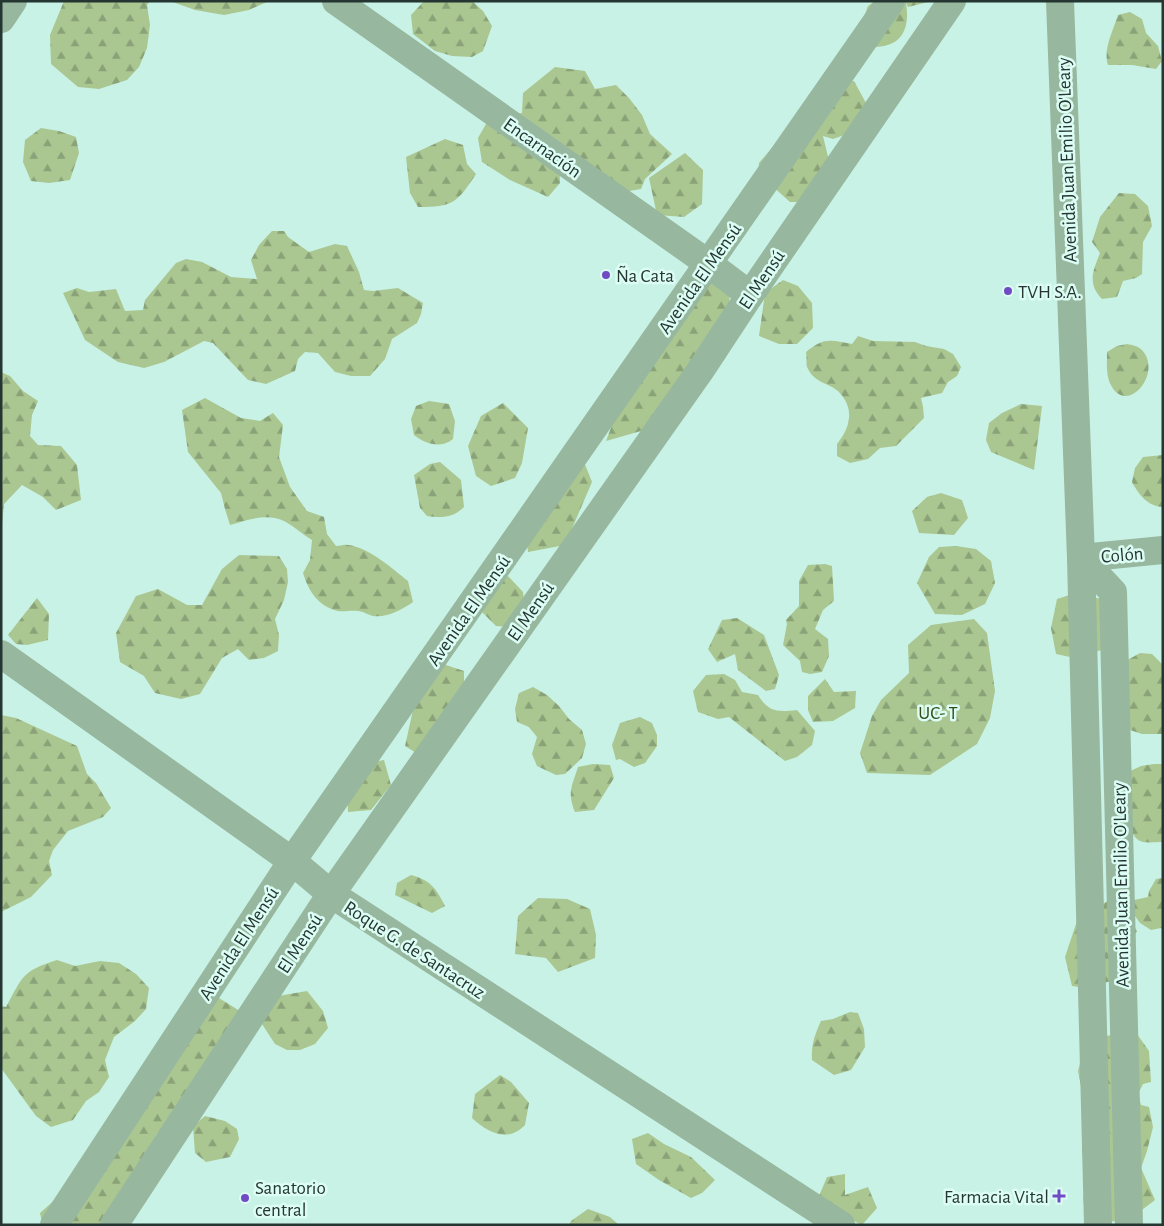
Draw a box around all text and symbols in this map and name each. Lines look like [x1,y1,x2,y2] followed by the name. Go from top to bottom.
[1054,57,1081,263] street label: Avenida Juan Emilio O'Leary
[500,115,584,182] street label: Encarnación
[655,220,746,338] street label: Avenida El Mensú
[736,247,789,313] street label: El Mensú
[616,265,674,286] place label: Ña Cata
[600,269,612,281] marker: Ña Cata
[1018,283,1082,302] place label: TVH S.A.
[1002,285,1014,297] marker: TVH S.A.
[1100,544,1144,567] street label: Colón
[424,552,515,670] street label: Avenida El Mensú
[504,579,558,645] street label: El Mensú
[918,704,958,723] park label: UC- T
[1110,782,1133,988] street label: Avenida Juan Emilio O'Leary
[196,884,283,1004] street label: Avenida El Mensú
[340,898,488,1003] street label: Roque G. de Santacruz
[274,910,327,977] street label: El Mensú
[255,1179,326,1220] place label: Sanatorio central
[944,1188,1049,1207] place label: Farmacia Vital
[1053,1190,1065,1202] marker: Farmacia Vital
[239,1192,251,1204] marker: Sanatorio central

